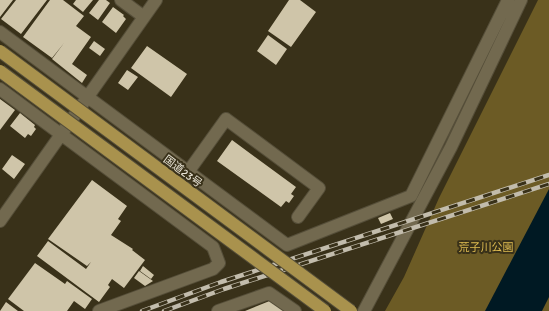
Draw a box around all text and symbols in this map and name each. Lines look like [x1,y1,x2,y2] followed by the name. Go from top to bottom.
[161,153,205,190] street label: 国道23号
[459,241,514,254] park label: 荒子川公園

